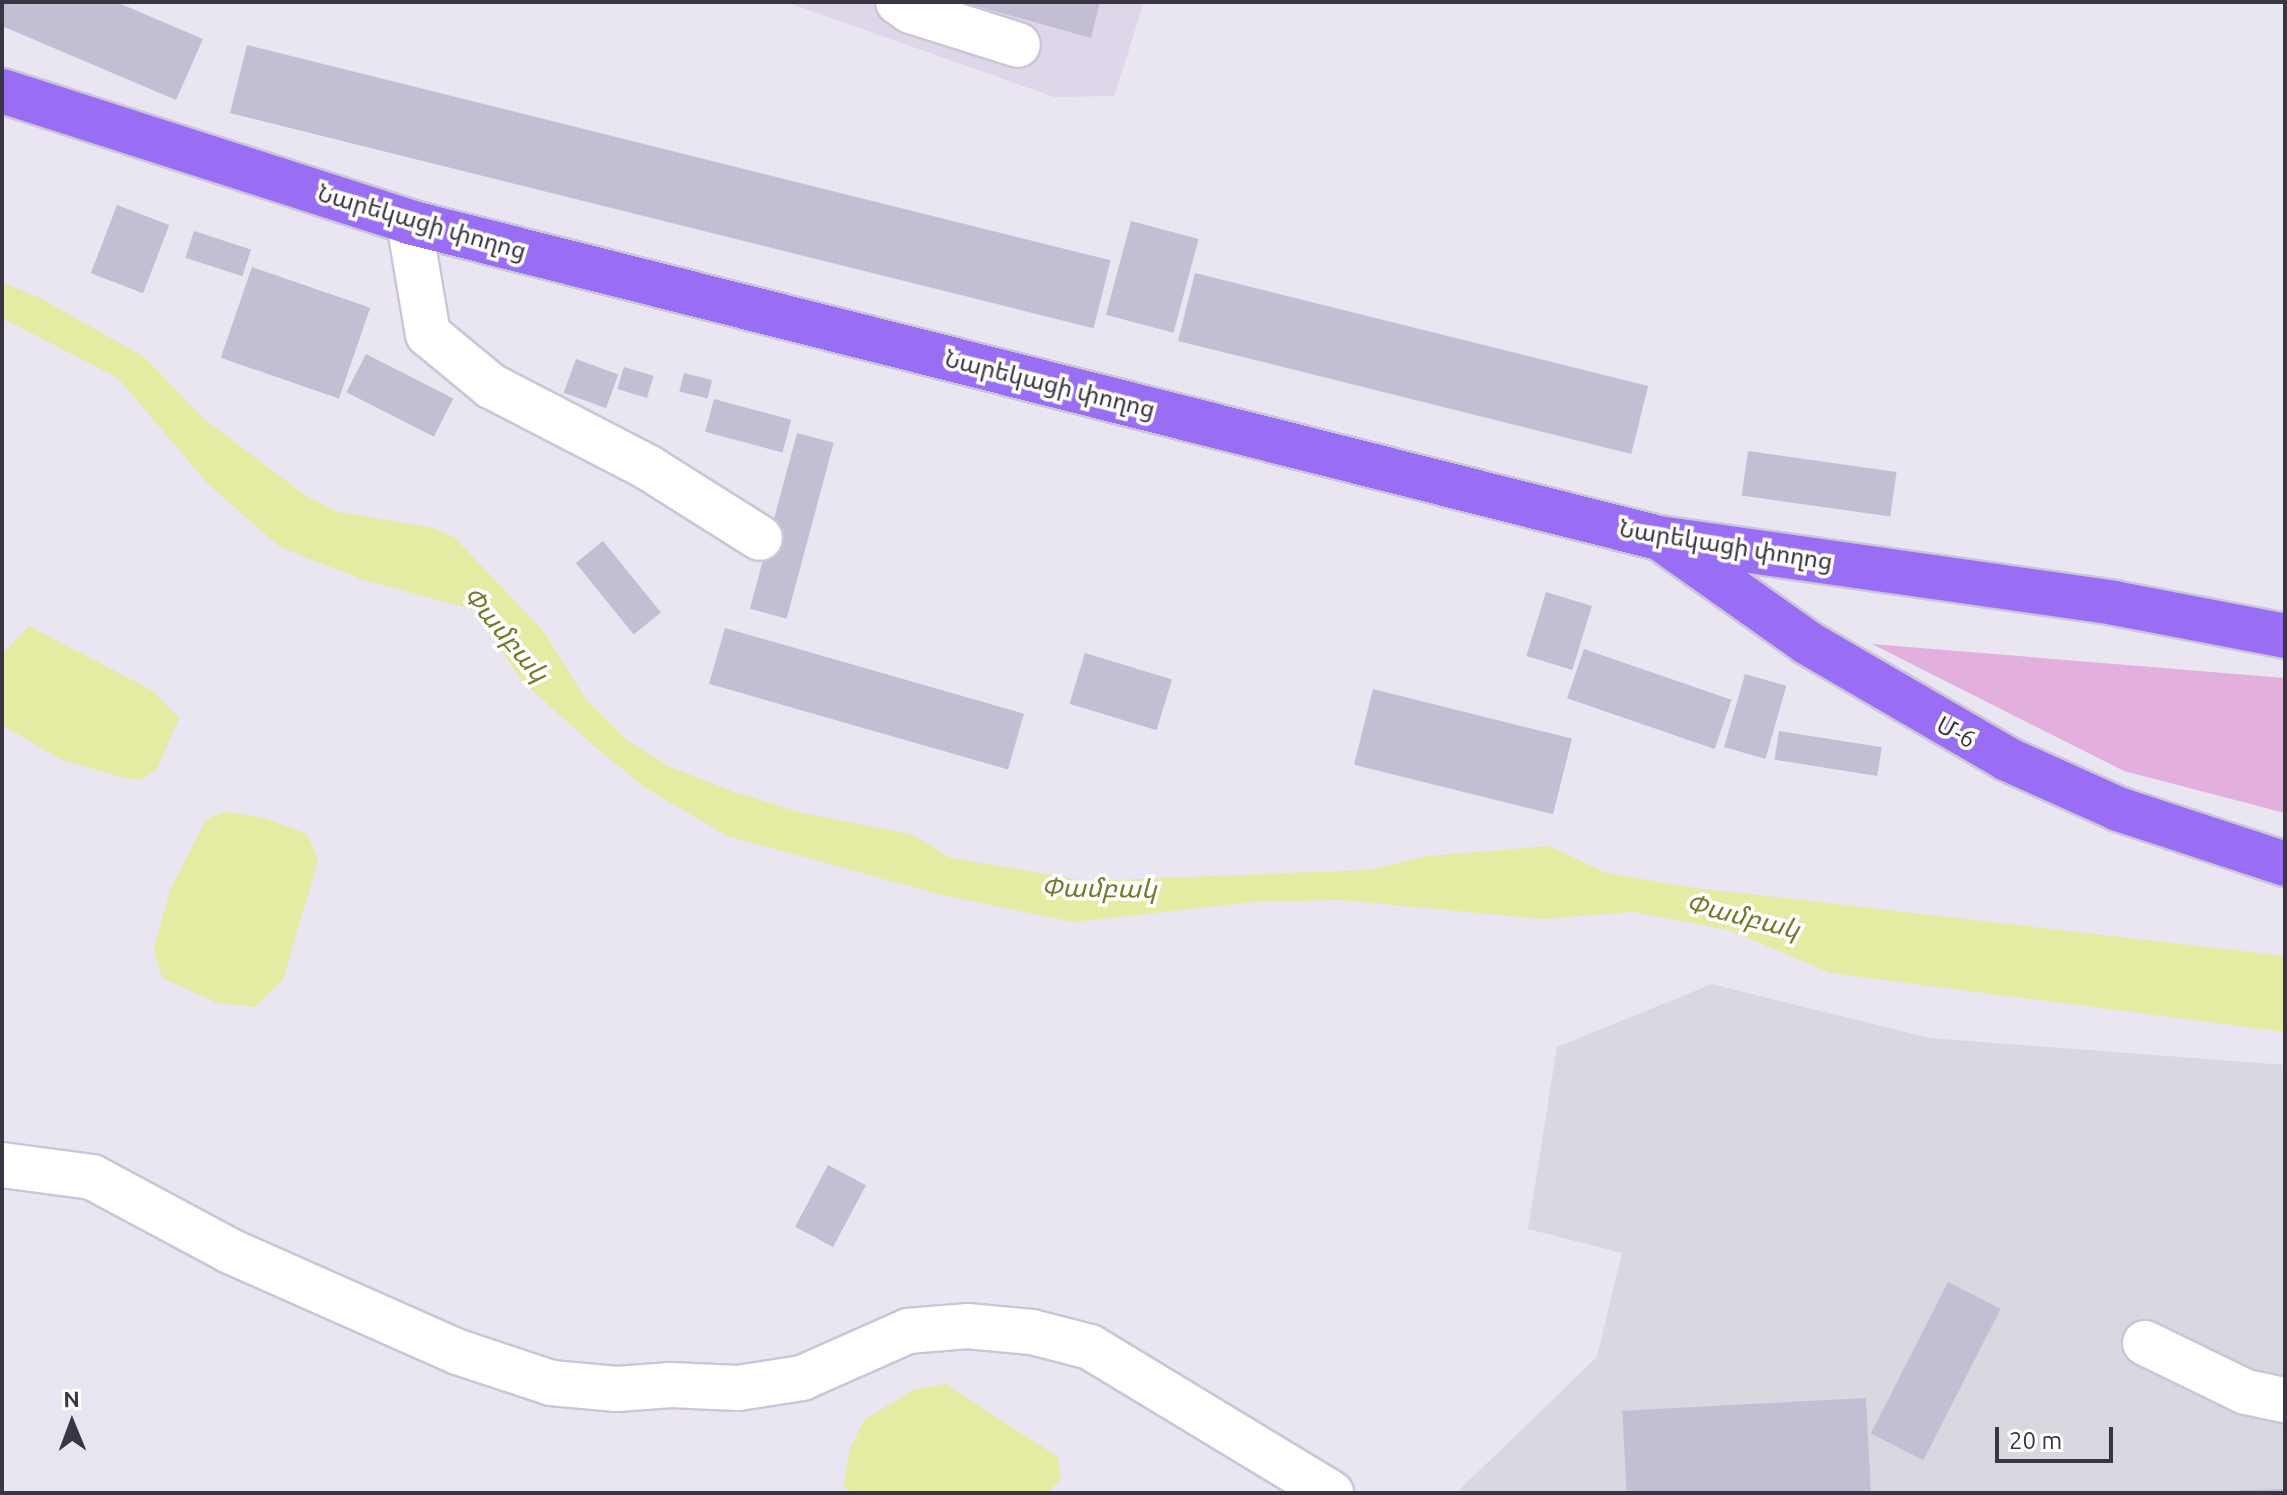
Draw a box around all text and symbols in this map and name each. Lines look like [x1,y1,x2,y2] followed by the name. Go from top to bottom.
[314,178,530,266] street label: Նարեկացի փողոց
[942,344,1158,424] street label: Նարեկացի փողոց
[1617,514,1835,576] street label: Նարեկացի փողոց
[457,580,555,688] water label: Փամբակ
[1932,710,1980,754] street label: Մ-6
[1041,871,1157,905] water label: Փամբակ
[1683,887,1803,945] water label: Փամբակ
[32,1383,112,1463] north arrow
[63,1386,80,1411] text: N
[1999,1411,2117,1461] scale bar
[2009,1427,2062,1454] text: 20 m

